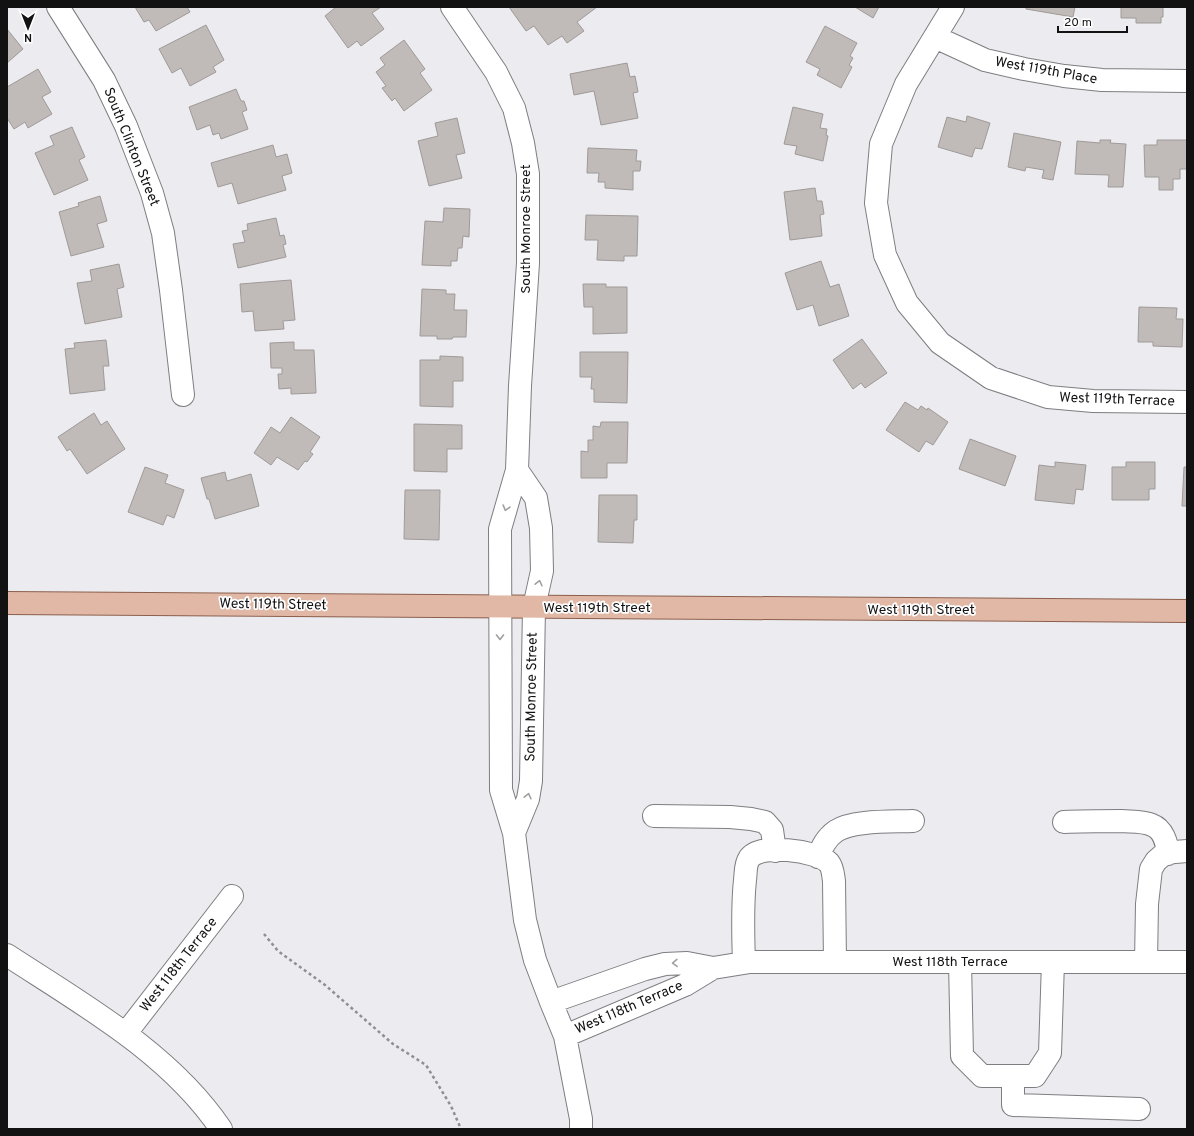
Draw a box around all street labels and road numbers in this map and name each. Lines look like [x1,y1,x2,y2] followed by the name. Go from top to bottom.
[994,54,1098,88] street label: West 119th Place
[99,85,163,209] street label: South Clinton Street
[518,164,535,294] street label: South Monroe Street
[1059,389,1175,411] street label: West 119th Terrace
[219,596,327,614] street label: West 119th Street
[543,600,651,617] street label: West 119th Street
[867,602,975,619] street label: West 119th Street
[522,632,542,762] street label: South Monroe Street
[137,914,221,1016] street label: West 118th Terrace
[892,954,1008,971] street label: West 118th Terrace
[572,978,686,1038] street label: West 118th Terrace

